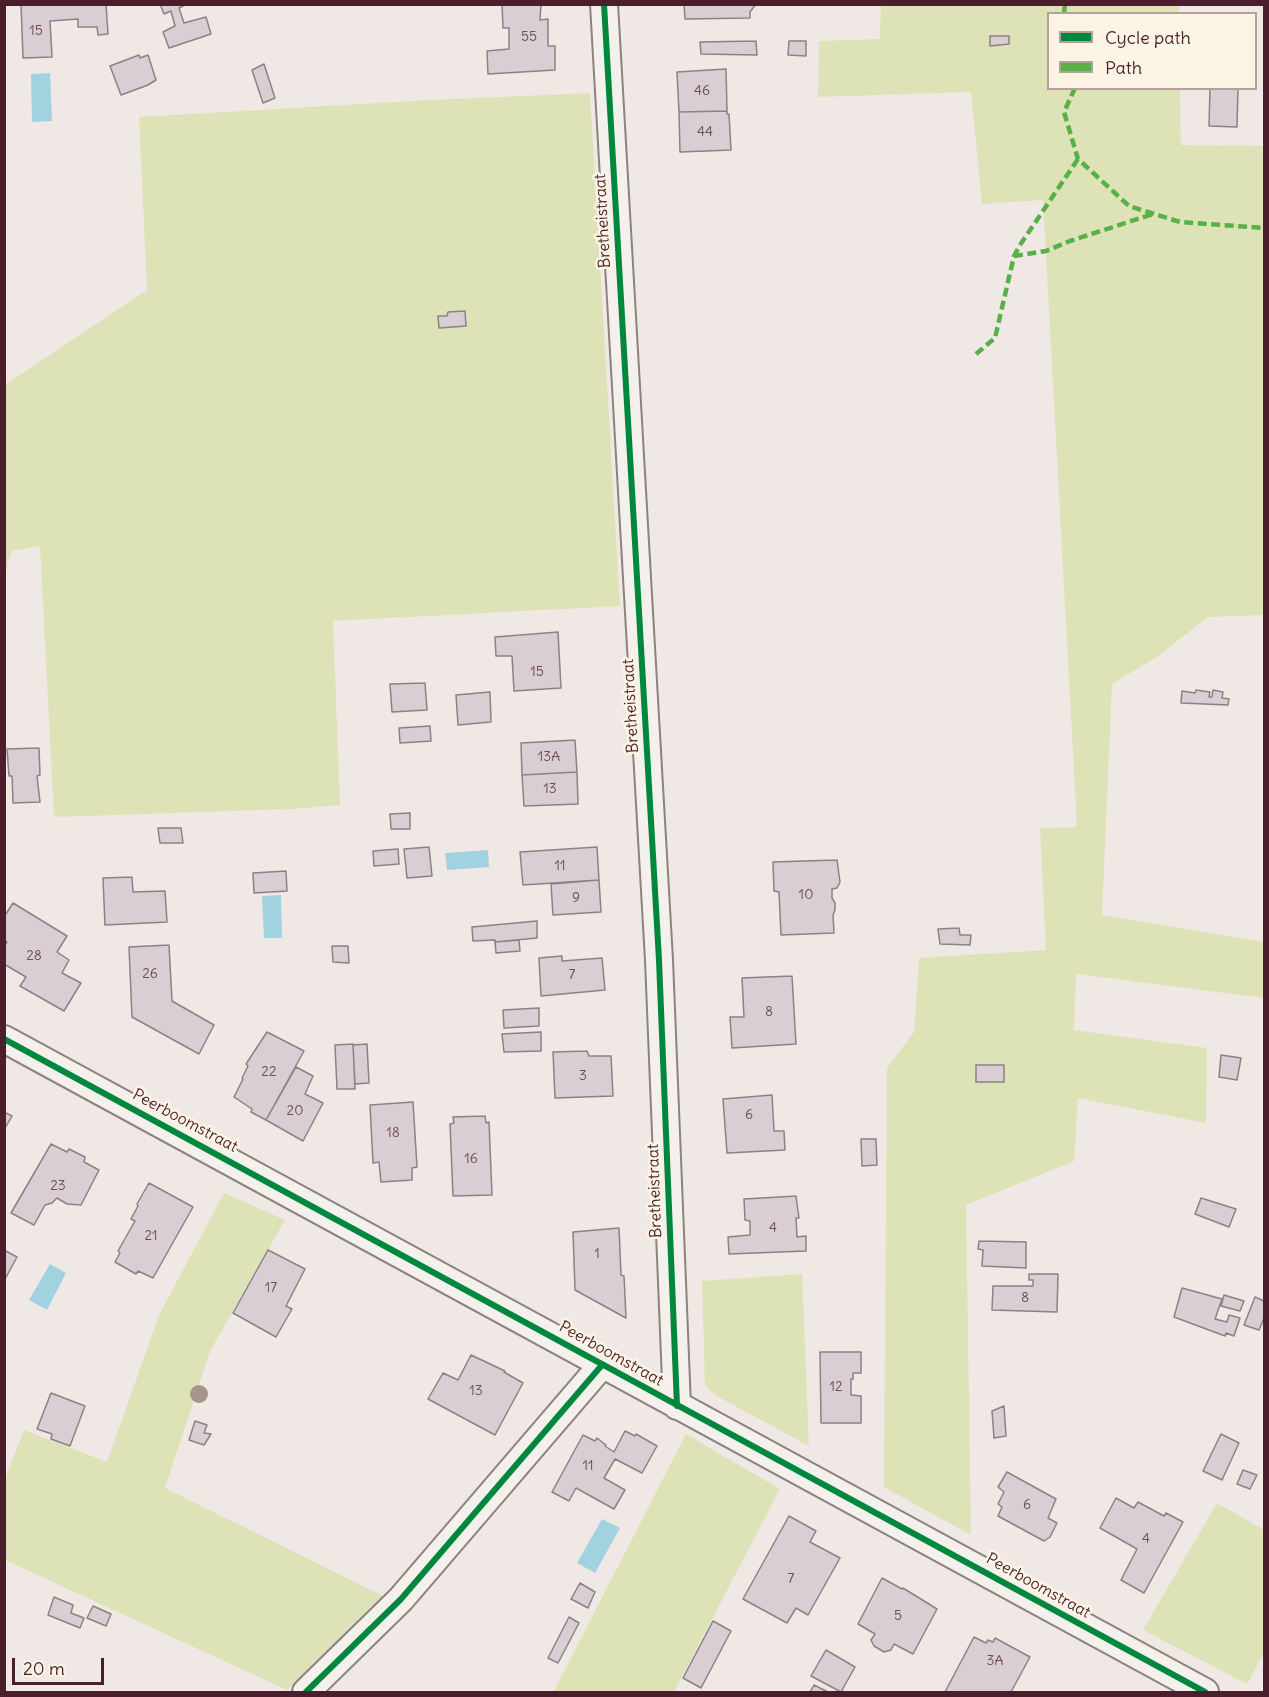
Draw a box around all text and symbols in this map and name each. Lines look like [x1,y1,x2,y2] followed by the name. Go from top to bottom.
[1047,12,1257,90] legend
[29,23,43,39] house number: 15
[1105,26,1191,49] text: Cycle path
[521,29,537,45] house number: 55
[1105,56,1142,79] text: Path
[694,83,710,99] house number: 46
[697,124,713,140] house number: 44
[591,173,615,269] street label: Bretheistraat
[619,658,643,754] street label: Bretheistraat
[530,664,544,680] house number: 15
[538,749,560,765] house number: 13A
[543,781,557,797] house number: 13
[554,858,566,874] house number: 11
[799,887,813,903] house number: 10
[572,890,580,906] house number: 9
[26,948,42,964] house number: 28
[142,966,158,982] house number: 26
[569,967,575,983] house number: 7
[765,1004,773,1020] house number: 8
[261,1064,277,1080] house number: 22
[579,1068,587,1084] house number: 3
[129,1085,241,1157] street label: Peerboomstraat
[287,1103,303,1119] house number: 20
[745,1107,753,1123] house number: 6
[386,1125,400,1141] house number: 18
[644,1143,666,1239] street label: Bretheistraat
[464,1151,478,1167] house number: 16
[50,1178,66,1194] house number: 23
[769,1220,777,1236] house number: 4
[144,1228,158,1244] house number: 21
[594,1246,600,1262] house number: 1
[265,1280,277,1296] house number: 17
[1021,1290,1029,1306] house number: 8
[556,1317,666,1391] street label: Peerboomstraat
[829,1379,843,1395] house number: 12
[469,1383,483,1399] house number: 13
[582,1458,594,1474] house number: 11
[1023,1497,1031,1513] house number: 6
[1142,1531,1150,1547] house number: 4
[983,1549,1093,1623] street label: Peerboomstraat
[788,1571,794,1587] house number: 7
[894,1608,902,1624] house number: 5
[15,1646,106,1684] scale bar
[987,1653,1003,1669] house number: 3A
[23,1657,65,1680] text: 20 m

